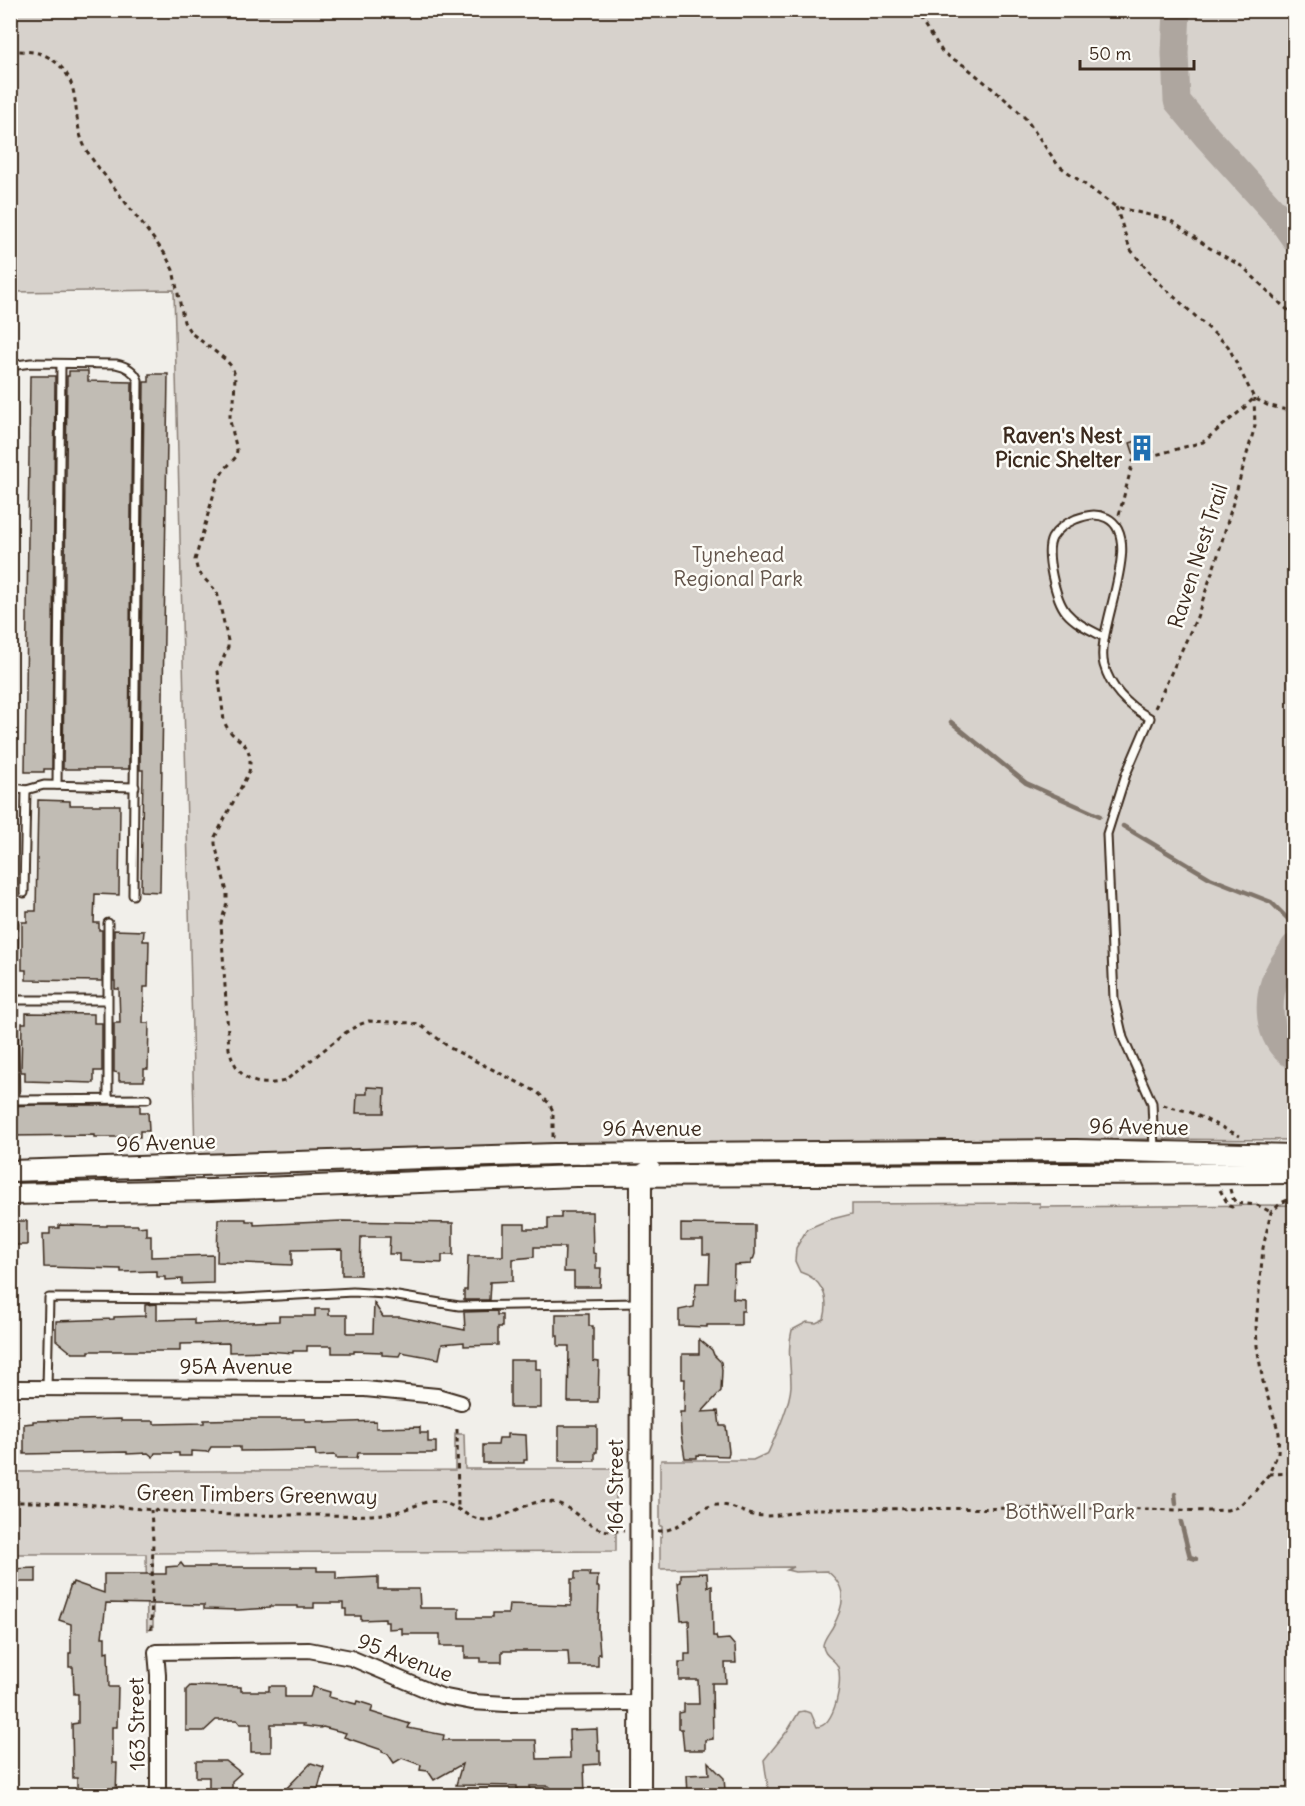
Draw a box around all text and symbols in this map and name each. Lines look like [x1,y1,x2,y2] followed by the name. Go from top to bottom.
[1080,33,1194,71] scale bar
[1089,42,1131,65] text: 50 m
[995,422,1123,473] place label: Raven's Nest Picnic Shelter
[1127,433,1157,463] building icon: Raven's Nest Picnic Shelter
[1161,480,1234,632] street label: Raven Nest Trail
[673,541,803,592] park label: Tynehead Regional Park
[1089,1112,1189,1141] street label: 96 Avenue
[602,1115,702,1142] street label: 96 Avenue
[116,1127,216,1158] street label: 96 Avenue
[179,1353,293,1380] street label: 95A Avenue
[602,1439,629,1533] street label: 164 Street
[136,1479,378,1510] street label: Green Timbers Greenway
[1005,1498,1135,1525] park label: Bothwell Park
[354,1627,456,1688] street label: 95 Avenue
[122,1677,151,1771] street label: 163 Street

